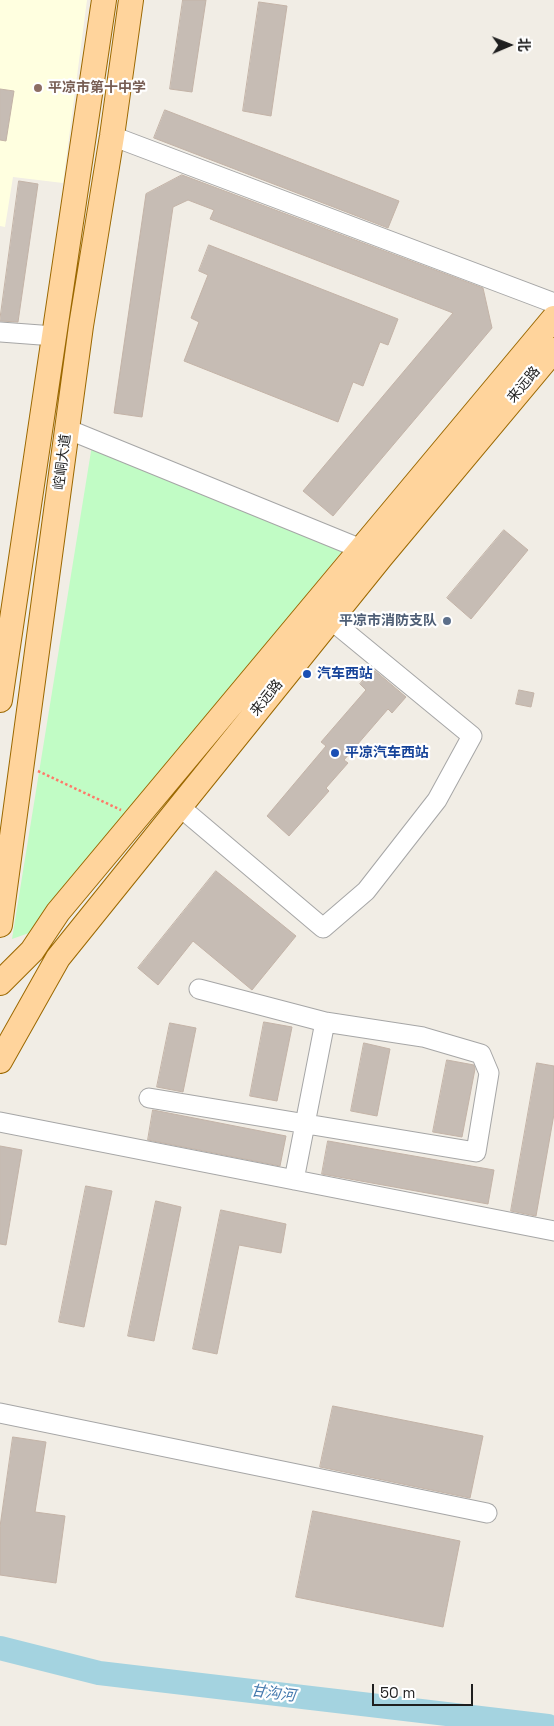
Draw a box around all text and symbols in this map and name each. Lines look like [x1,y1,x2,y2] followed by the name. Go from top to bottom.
[484,20,534,70] north arrow
[515,38,533,52] text: 北
[48,80,146,96] place label: 平凉市第十中学
[32,82,44,94] marker: 平凉市第十中学
[504,364,544,406] street label: 来远路
[51,433,75,491] street label: 崆峒大道
[339,613,437,629] place label: 平凉市消防支队
[441,615,453,627] marker: 平凉市消防支队
[317,666,373,682] place label: 汽车西站
[301,668,313,680] marker: 汽车西站
[247,676,287,720] street label: 来远路
[345,745,429,761] place label: 平凉汽车西站
[329,747,341,759] marker: 平凉汽车西站
[374,1674,475,1706] scale bar
[250,1682,296,1706] water label: 甘沟河
[380,1683,415,1702] text: 50 m

